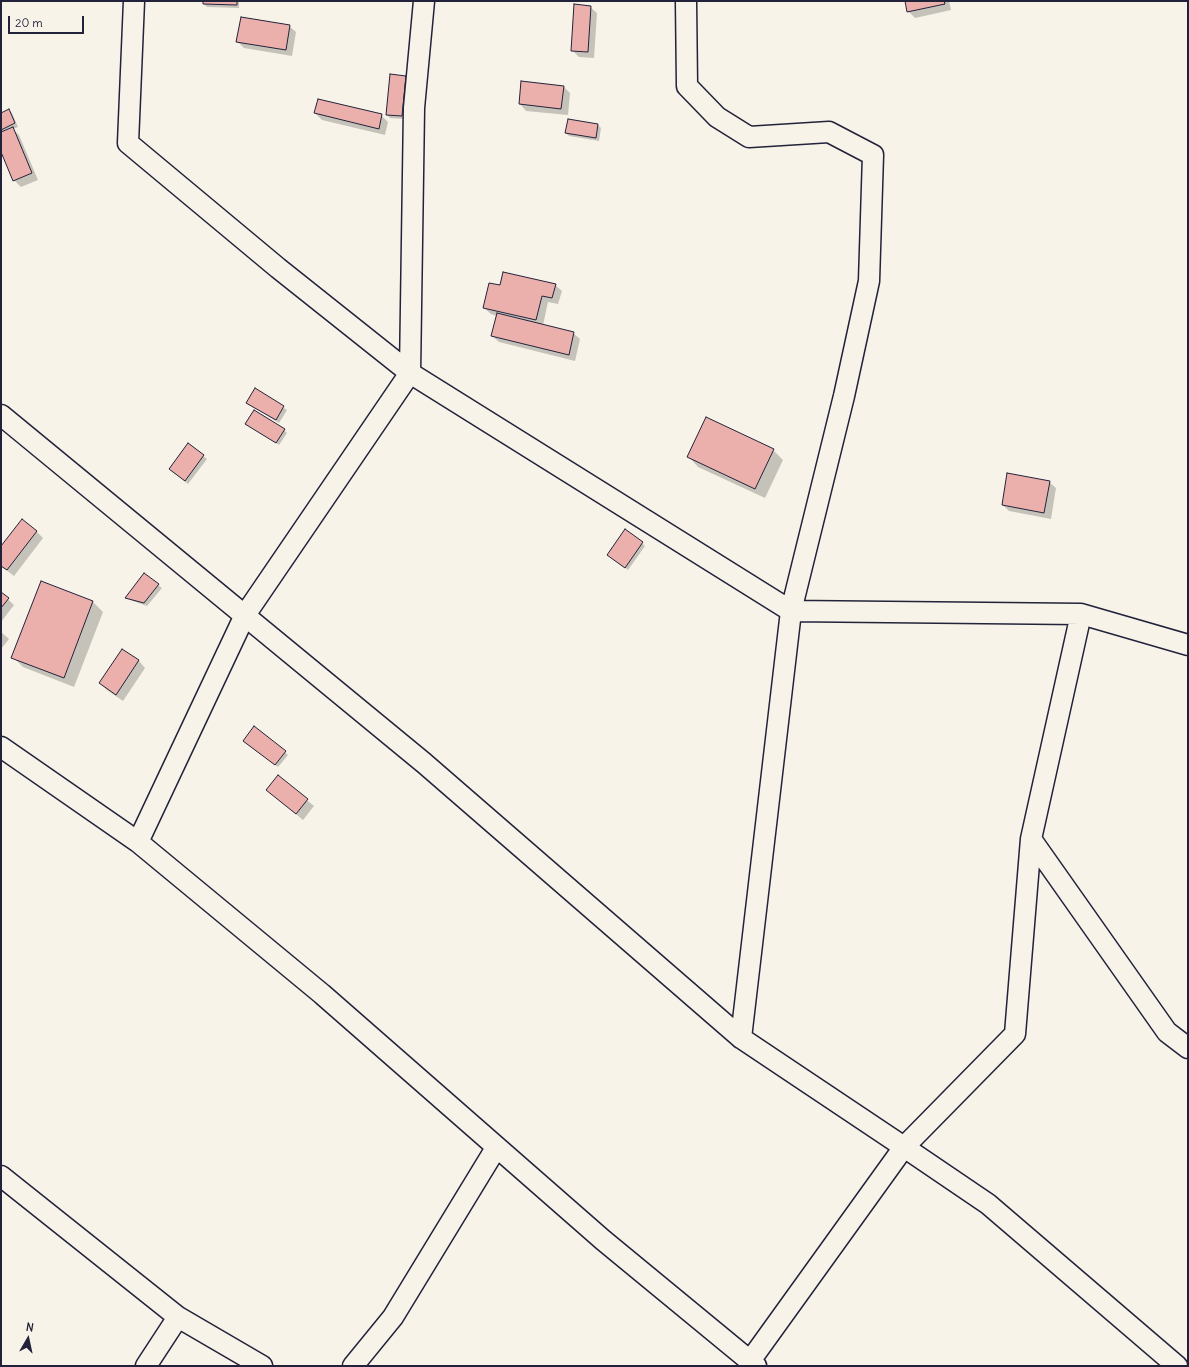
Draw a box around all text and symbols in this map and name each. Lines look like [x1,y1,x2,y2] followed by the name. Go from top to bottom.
[10,8,86,34] scale bar
[15,15,43,30] text: 20 m
[8,1319,48,1359] north arrow
[25,1320,35,1335] text: N

